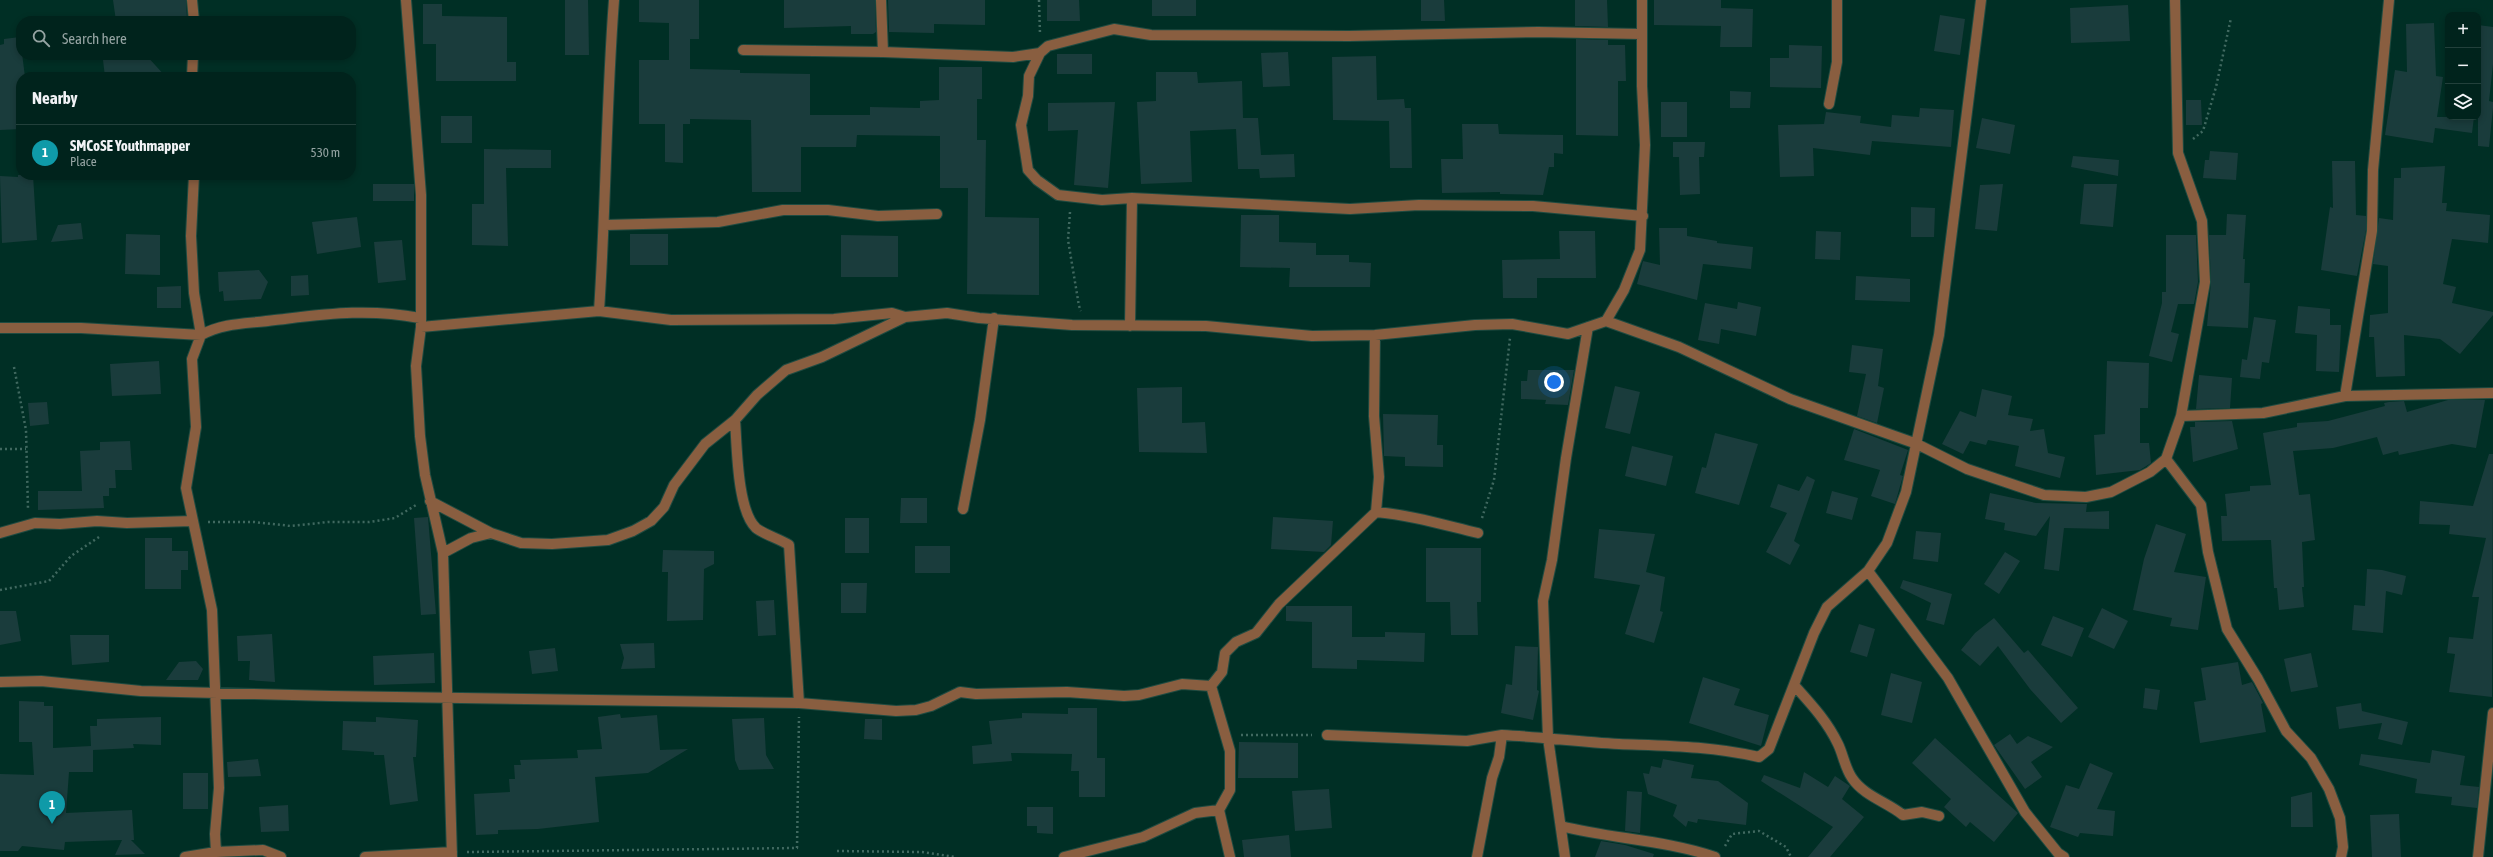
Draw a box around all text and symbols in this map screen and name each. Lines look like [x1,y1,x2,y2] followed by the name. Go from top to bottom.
[2445,12,2481,120] map controls
[2445,12,2481,48] button: +
[16,16,356,60] search box
[30,27,52,49] icon: search
[62,30,127,47] text: Search here
[2445,48,2481,84] button: −
[2445,84,2481,120] button: layers
[32,88,78,108] text: Nearby
[70,137,190,154] text: SMCoSE Youthmapper
[42,145,48,160] text: 1
[311,145,340,160] text: 530 m
[70,154,97,169] text: Place
[1544,372,1564,392] your location
[39,791,65,824] pin: 1

